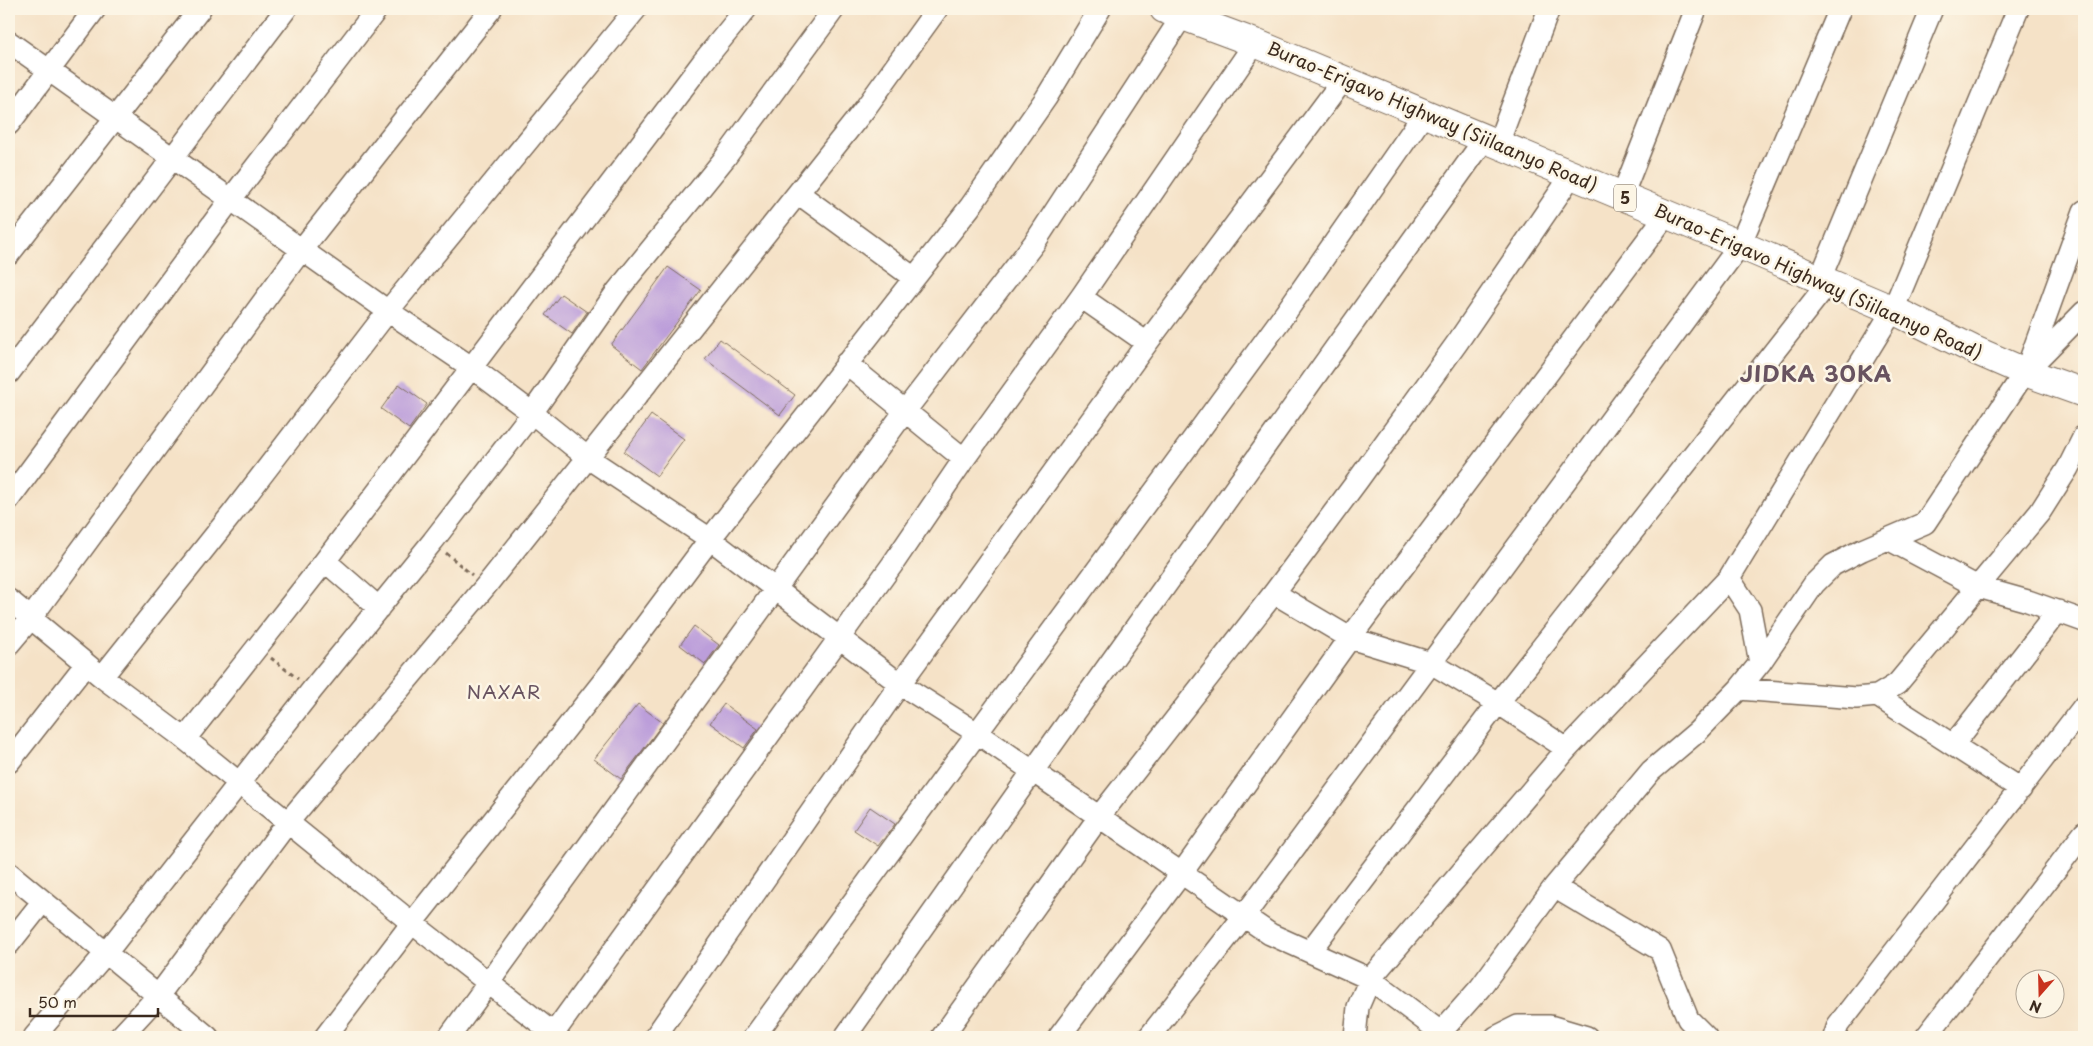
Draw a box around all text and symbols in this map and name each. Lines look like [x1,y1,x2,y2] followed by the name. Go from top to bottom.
[1263,34,1602,198] street label: Burao-Erigavo Highway (Siilaanyo Road)
[1614,184,1636,212] road number: 5
[1650,196,1987,365] street label: Burao-Erigavo Highway (Siilaanyo Road)
[1740,356,1892,389] district label: JIDKA 30KA
[466,677,542,705] district label: NAXAR
[2016,968,2066,1018] north arrow
[30,986,158,1018] scale bar
[38,990,77,1013] text: 50 m
[2027,995,2044,1018] text: N

